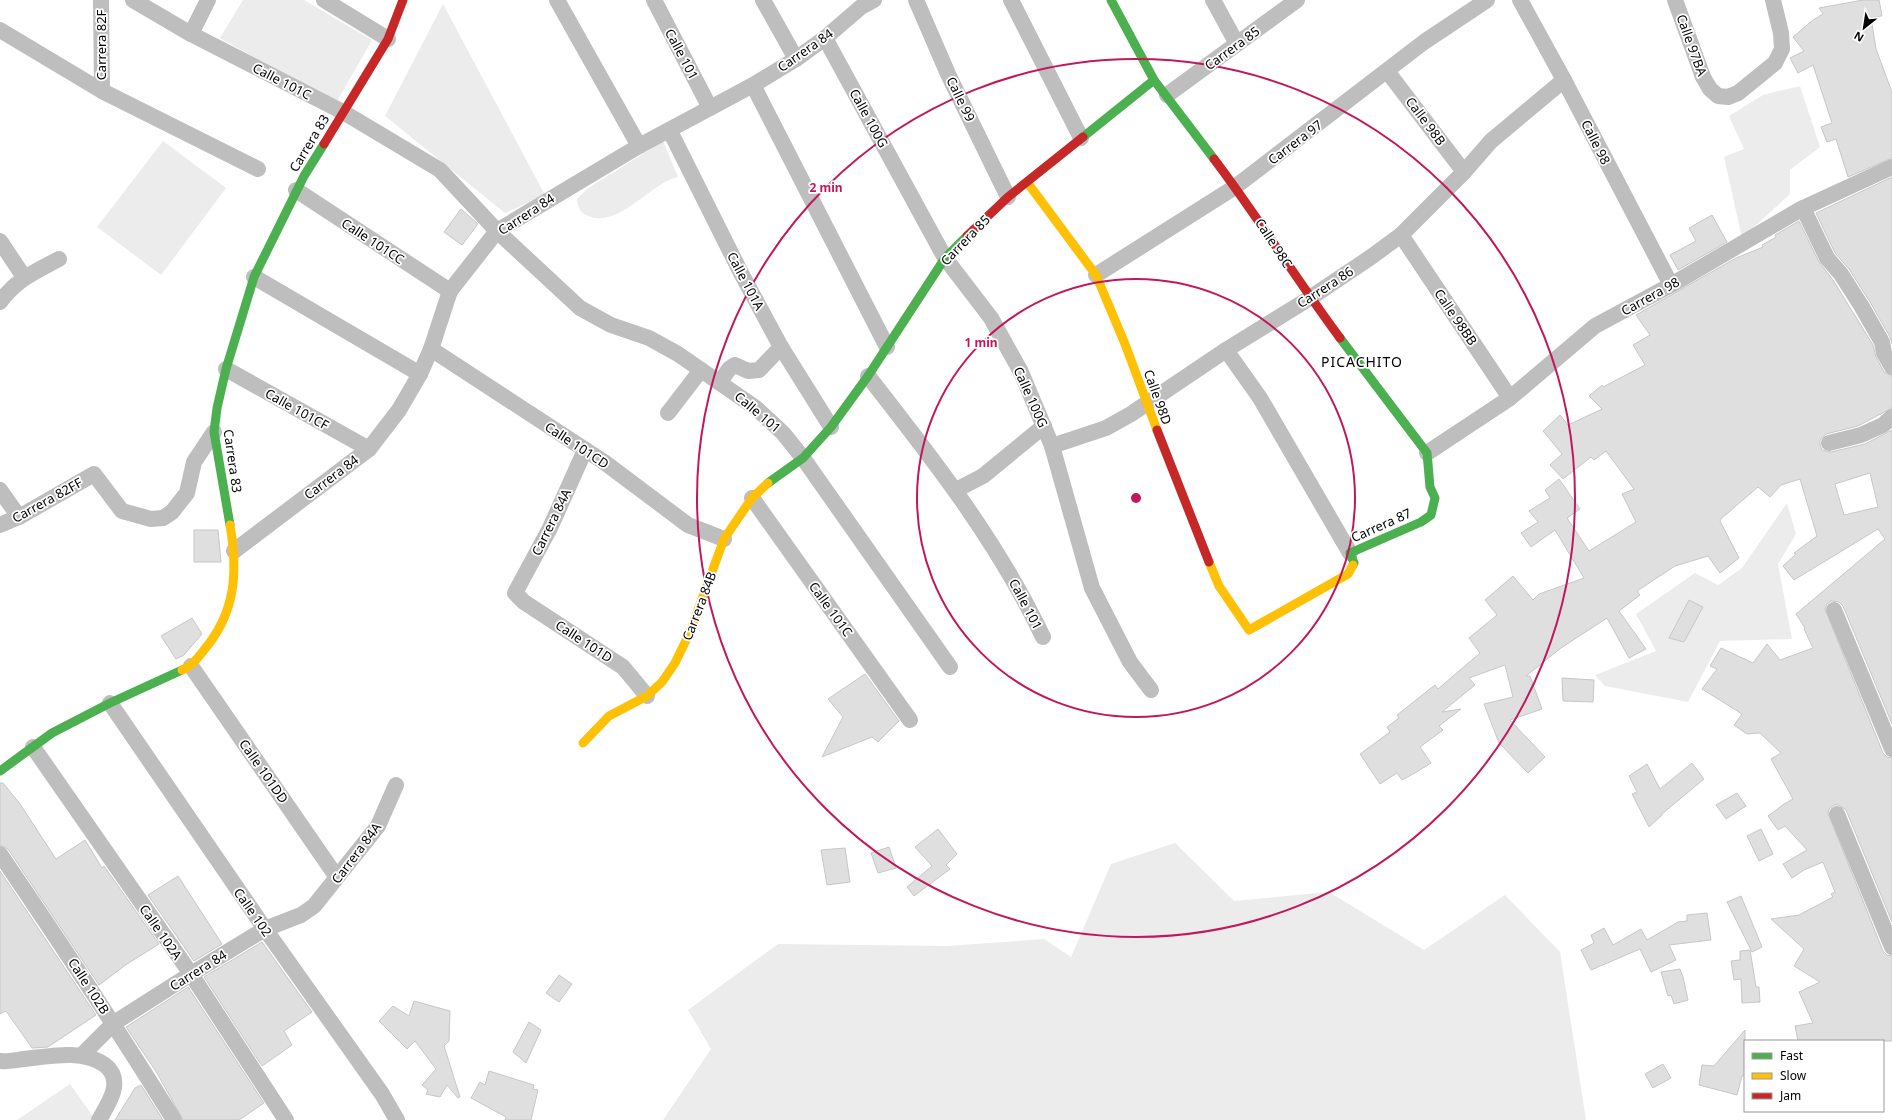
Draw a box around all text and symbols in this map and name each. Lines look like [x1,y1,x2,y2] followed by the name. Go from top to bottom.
[1844,8,1884,48] north arrow
[92,9,110,80] street label: Carrera 82F
[1673,12,1712,79] street label: Calle 97BA
[1201,22,1263,74] street label: Carrera 85
[774,24,837,76] street label: Carrera 84
[661,25,703,83] street label: Calle 101
[1851,28,1866,46] text: N
[250,59,314,103] street label: Calle 101C
[942,74,980,124] street label: Calle 99
[845,85,893,151] street label: Calle 100G
[1402,93,1450,149] street label: Calle 98B
[285,111,333,175] street label: Carrera 83
[1264,116,1326,168] street label: Carrera 97
[1577,117,1615,167] street label: Calle 98
[809,179,843,196] text: 2 min
[494,189,558,239] street label: Carrera 84
[936,211,994,269] street label: Carrera 85
[338,214,408,268] street label: Calle 101CC
[1251,215,1297,271] street label: Calle 98C
[723,249,769,314] street label: Calle 101A
[1293,262,1357,312] street label: Carrera 86
[1618,273,1682,319] street label: Carrera 98
[1430,285,1482,349] street label: Calle 98BB
[964,334,998,351] text: 1 min
[1321,352,1403,371] district label: PICACHITO
[1010,364,1052,430] street label: Calle 100G
[1140,367,1176,427] street label: Calle 98D
[262,384,332,434] street label: Calle 101CF
[731,387,785,437] street label: Calle 101
[542,418,612,472] street label: Calle 101CD
[220,428,246,494] street label: Carrera 83
[300,450,362,503] street label: Carrera 84
[9,473,85,527] street label: Carrera 82FF
[527,485,575,558] street label: Carrera 84A
[1129,491,1143,505] centre of rings
[1348,504,1414,546] street label: Carrera 87
[678,569,720,643] street label: Carrera 84B
[1005,575,1047,633] street label: Calle 101
[805,578,857,640] street label: Calle 101C
[552,616,616,666] street label: Calle 101D
[235,735,293,807] street label: Calle 101DD
[327,818,385,887] street label: Carrera 84A
[230,884,276,940] street label: Calle 102
[135,901,187,964] street label: Calle 102A
[166,945,230,995] street label: Carrera 84
[64,954,114,1018] street label: Calle 102B
[1744,1040,1884,1112] legend
[1780,1047,1804,1064] text: Fast
[1780,1067,1807,1084] text: Slow
[1779,1087,1801,1104] text: Jam

